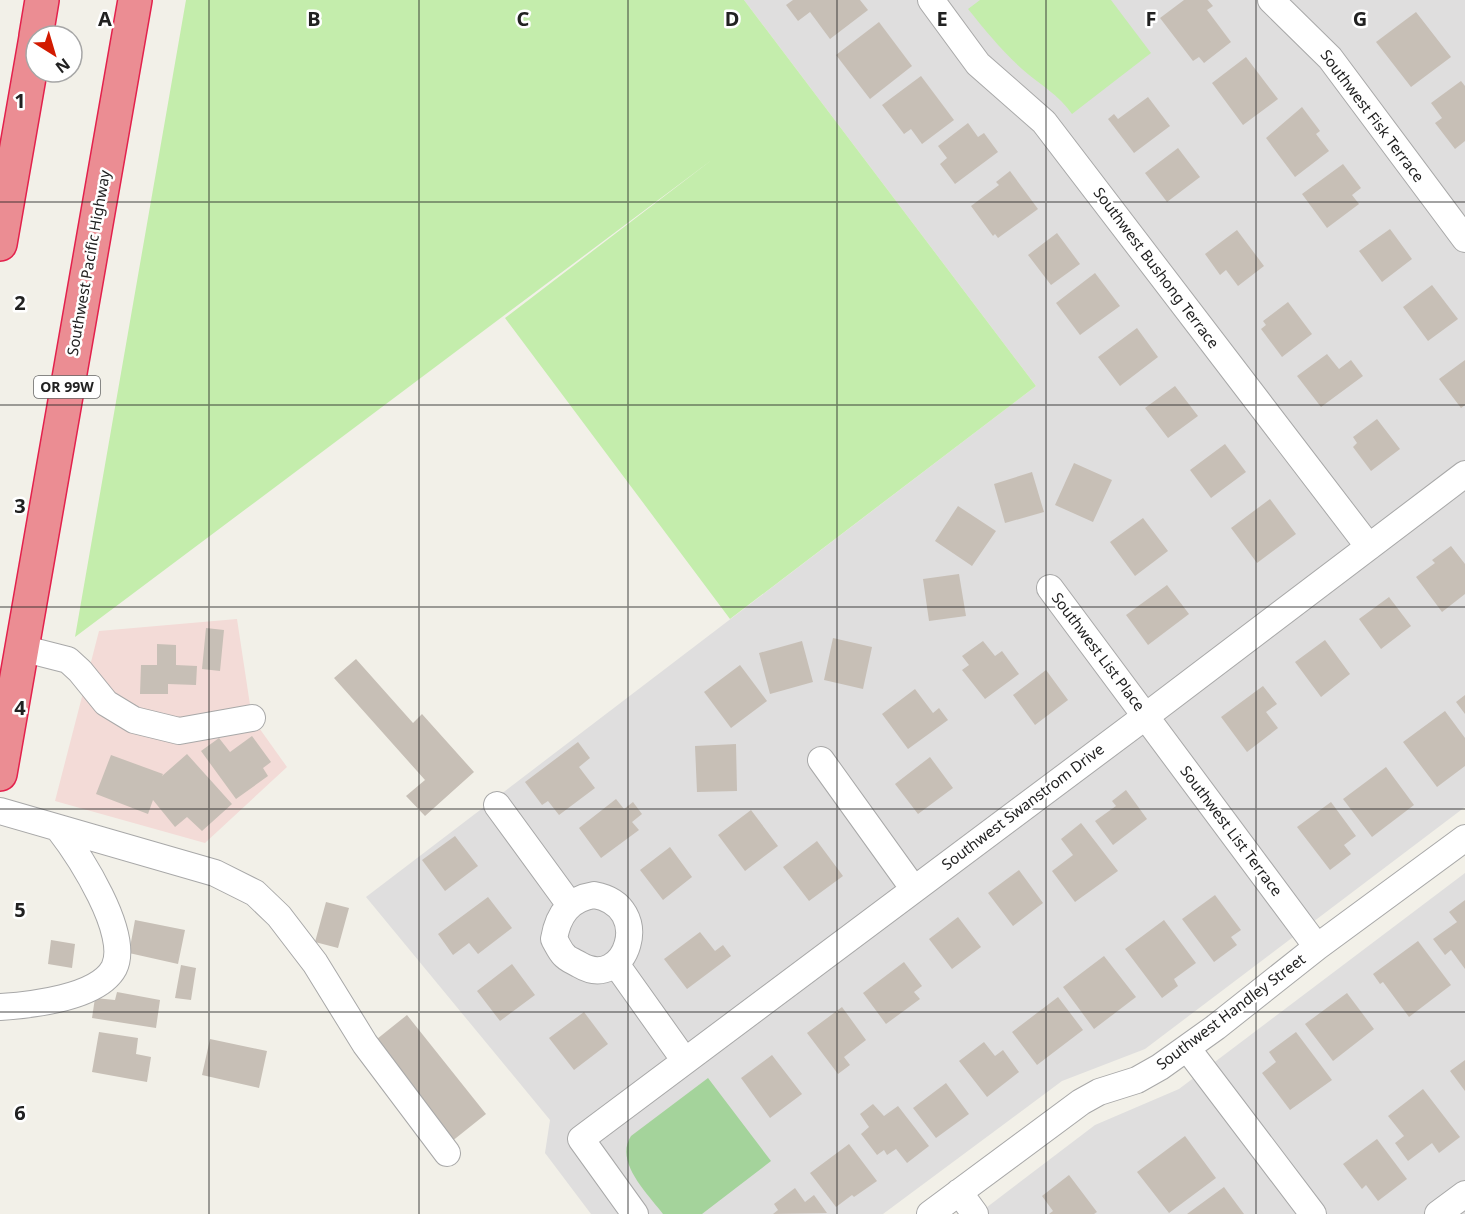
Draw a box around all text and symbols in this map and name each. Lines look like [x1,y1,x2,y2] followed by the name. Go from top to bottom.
[98,5,112,32] text: A
[307,5,321,32] text: B
[517,5,530,32] text: C
[725,5,739,32] text: D
[936,5,948,32] text: E
[1146,5,1156,32] text: F
[1353,5,1367,32] text: G
[24,24,84,84] north arrow
[1316,45,1429,186] street label: Southwest Fisk Terrace
[51,53,75,79] text: N
[14,87,26,114] text: 1
[62,168,114,357] street label: Southwest Pacific Highway
[1090,183,1224,352] street label: Southwest Bushong Terrace
[14,289,26,316] text: 2
[34,376,100,398] road number: OR 99W
[14,492,26,519] text: 3
[1048,588,1150,715] street label: Southwest List Place
[14,694,26,721] text: 4
[937,739,1108,874] street label: Southwest Swanstrom Drive
[1176,761,1287,900] street label: Southwest List Terrace
[14,896,26,923] text: 5
[1152,948,1309,1074] street label: Southwest Handley Street
[14,1099,26,1126] text: 6

